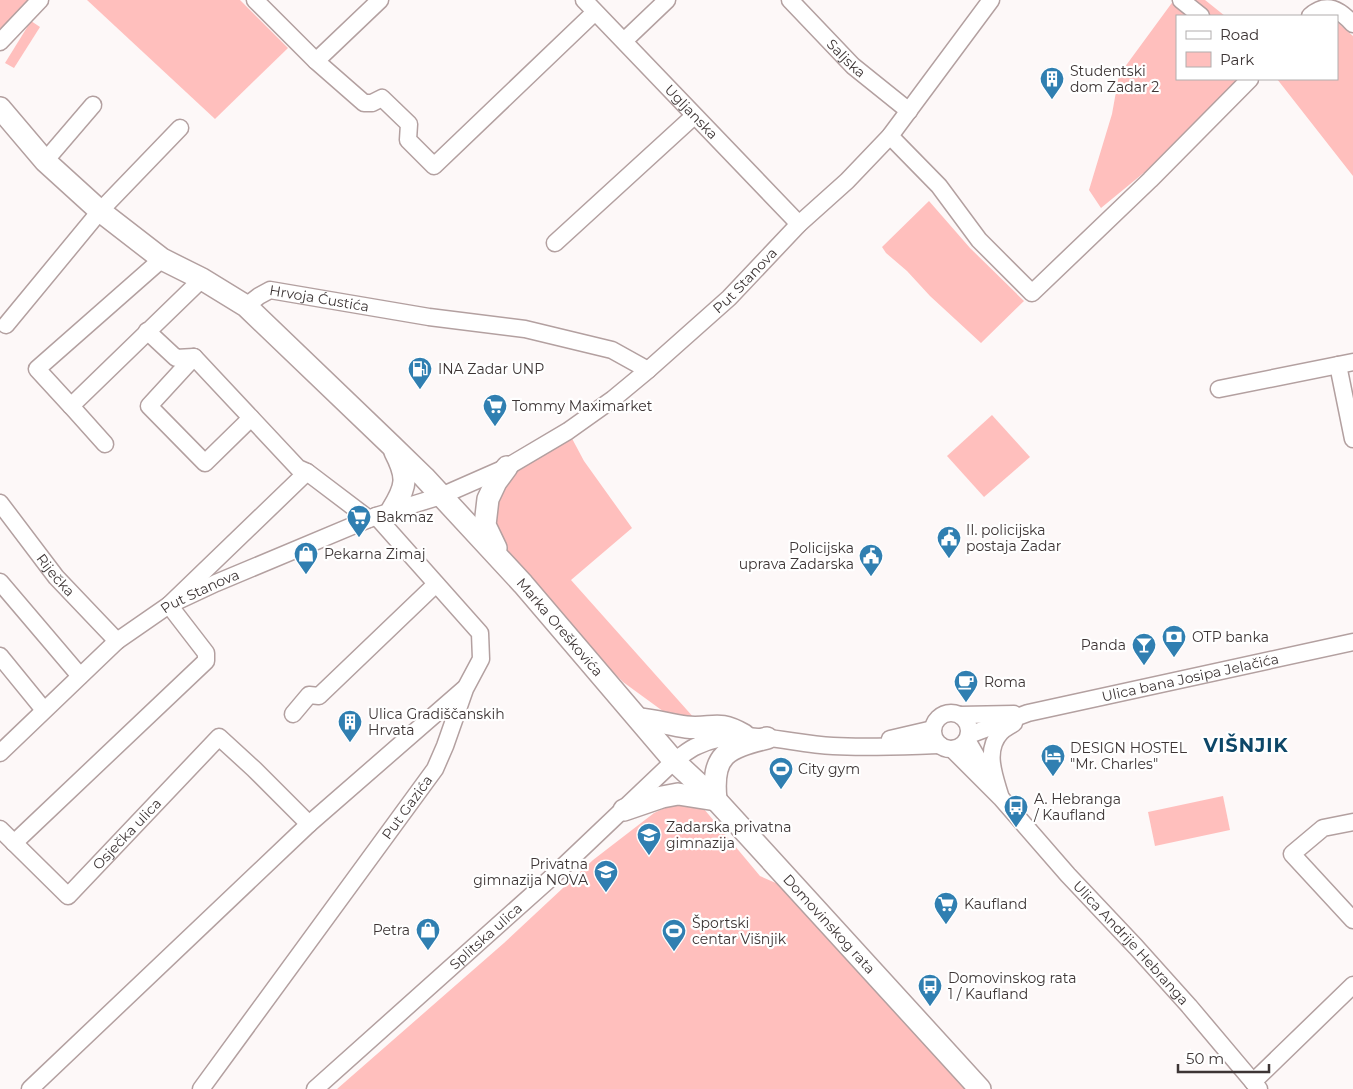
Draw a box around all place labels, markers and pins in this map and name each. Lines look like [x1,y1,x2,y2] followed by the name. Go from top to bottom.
[1070,62,1159,96] place label: Studentski dom Zadar 2
[1039,66,1065,100] building icon: Studentski dom Zadar 2
[407,356,433,390] fuel station icon: INA Zadar UNP
[438,360,544,378] place label: INA Zadar UNP
[482,393,508,427] supermarket icon: Tommy Maximarket
[512,397,653,415] place label: Tommy Maximarket
[346,504,372,538] supermarket icon: Bakmaz
[376,508,433,526] place label: Bakmaz
[966,521,1062,555] place label: II. policijska postaja Zadar
[936,525,962,559] public building icon: II. policijska postaja Zadar
[739,539,854,573] place label: Policijska uprava Zadarska
[293,541,319,575] shop icon: Pekarna Zimaj
[858,543,884,577] public building icon: Policijska uprava Zadarska
[324,545,426,563] place label: Pekarna Zimaj
[1161,624,1187,658] bank icon: OTP banka
[1192,628,1269,646] place label: OTP banka
[1131,632,1157,666] bar icon: Panda
[1081,636,1126,654] place label: Panda
[953,669,979,703] cafe icon: Roma
[984,673,1026,691] place label: Roma
[368,705,505,739] place label: Ulica Gradiščanskih Hrvata
[337,709,363,743] building icon: Ulica Gradiščanskih Hrvata
[1070,739,1188,773] place label: DESIGN HOSTEL "Mr. Charles"
[1040,743,1066,777] hotel icon: DESIGN HOSTEL "Mr. Charles"
[768,756,794,790] sports icon: City gym
[798,760,860,778] place label: City gym
[1033,790,1121,824] place label: A. Hebranga / Kaufland
[1003,794,1029,828] bus stop icon: A. Hebranga / Kaufland
[666,818,791,852] place label: Zadarska privatna gimnazija
[636,822,662,856] school or university icon: Zadarska privatna gimnazija
[473,855,589,889] place label: Privatna gimnazija NOVA
[593,859,619,893] school or university icon: Privatna gimnazija NOVA
[933,891,959,925] supermarket icon: Kaufland
[964,895,1027,913] place label: Kaufland
[692,914,787,948] place label: Športski centar Višnjik
[415,917,441,951] shop icon: Petra
[661,918,687,952] sports icon: Športski centar Višnjik
[373,921,410,939] place label: Petra
[948,969,1077,1003] place label: Domovinskog rata 1 / Kaufland
[917,973,943,1007] bus stop icon: Domovinskog rata 1 / Kaufland

